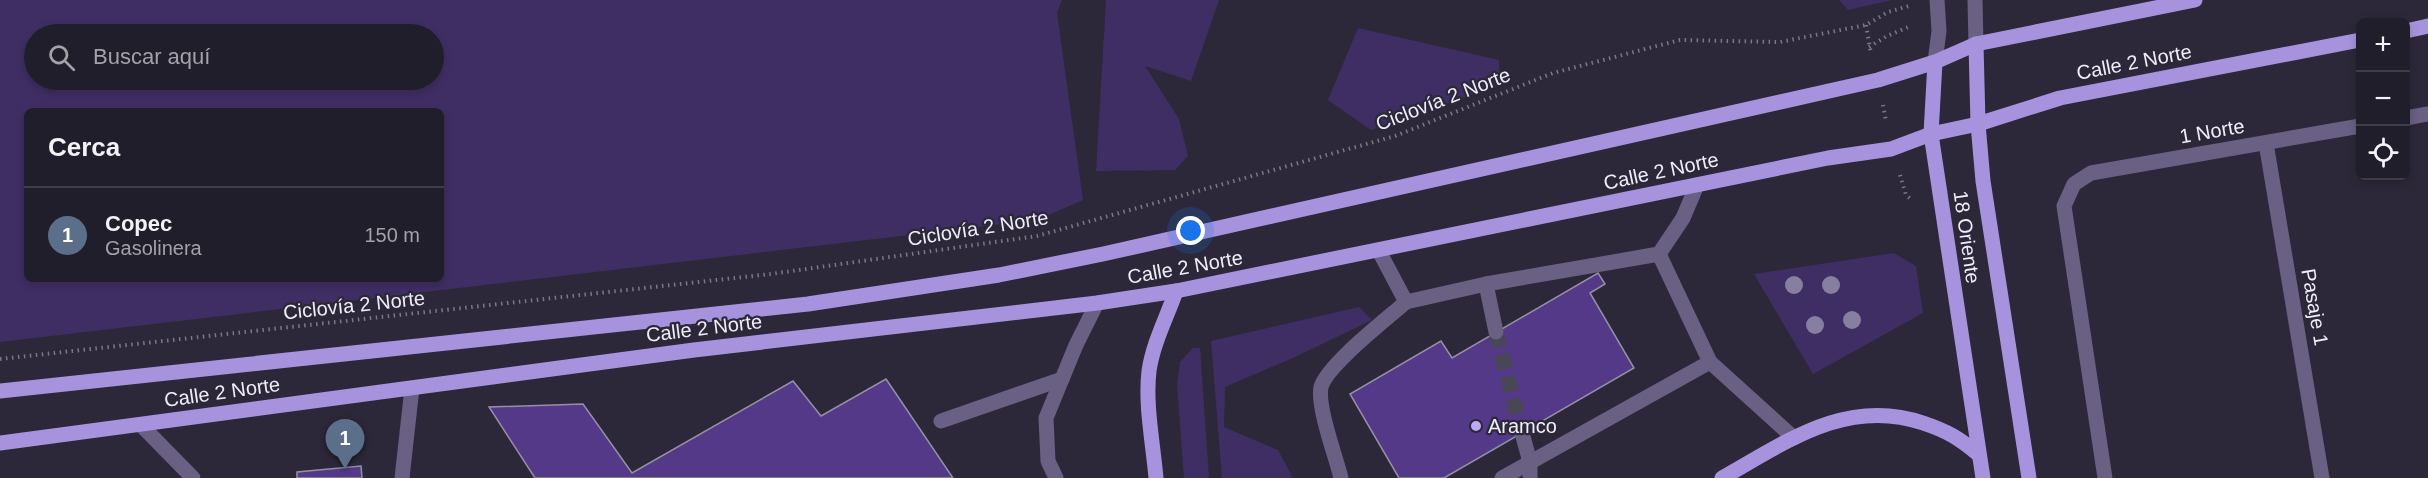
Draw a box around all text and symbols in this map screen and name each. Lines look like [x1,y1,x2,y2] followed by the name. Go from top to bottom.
[2356,18,2410,180] map controls
[2356,18,2410,72] button: +
[24,24,444,90] search box
[2075,40,2193,84] street label: Calle 2 Norte
[45,41,78,74] icon: search
[93,44,210,69] text: Buscar aquí
[1373,63,1513,135] street label: Ciclovía 2 Norte
[2356,72,2410,126] button: −
[2178,114,2246,148] street label: 1 Norte
[2356,126,2410,180] button: locate
[48,132,120,162] text: Cerca
[1602,148,1720,194] street label: Calle 2 Norte
[1950,189,1984,285] street label: 18 Oriente
[906,206,1050,250] street label: Ciclovía 2 Norte
[105,211,172,236] text: Copec
[1176,216,1205,245] your location
[62,224,73,246] text: 1
[364,224,420,246] text: 150 m
[105,237,202,259] text: Gasolinera
[1126,246,1244,288] street label: Calle 2 Norte
[2297,267,2333,347] street label: Pasaje 1
[282,287,426,323] street label: Ciclovía 2 Norte
[645,310,763,346] street label: Calle 2 Norte
[163,373,281,411] street label: Calle 2 Norte
[1488,415,1557,437] place label: Aramco
[1469,419,1483,433] marker: Aramco
[326,420,364,469] pin: 1

